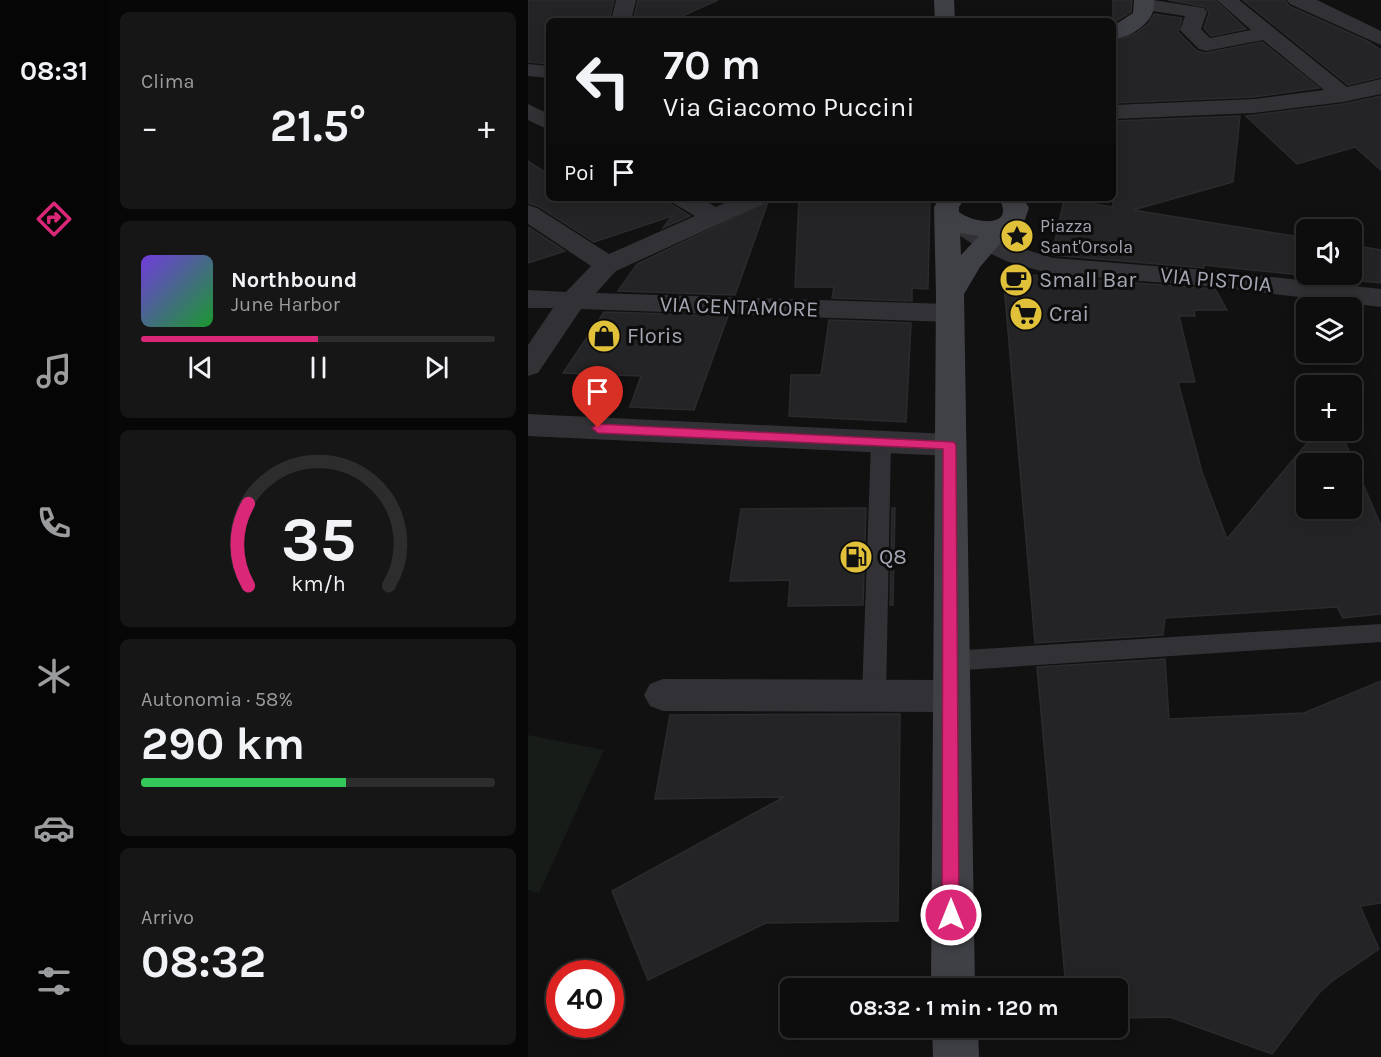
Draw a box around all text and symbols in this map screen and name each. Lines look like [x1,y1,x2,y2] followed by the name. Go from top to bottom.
[663,40,761,90] text: 70 m
[564,42,642,120] icon: left
[20,55,88,87] text: 08:31
[141,70,195,93] text: Clima
[663,91,914,123] text: Via Giacomo Puccini
[270,100,366,152] text: 21.5°
[141,108,158,146] text: −
[478,108,495,146] text: +
[607,156,640,189] icon: arrive
[564,160,595,186] text: Poi
[33,198,75,240] icon: directions
[1040,215,1133,258] place label: Piazza Sant'Orsola
[999,218,1035,254] place icon: Piazza Sant'Orsola
[1296,219,1362,519] map controls
[1296,219,1362,285] button: sound
[998,262,1034,298] cafe icon: Small Bar
[1159,262,1273,298] street label: VIA PISTOIA
[231,267,357,293] text: Northbound
[1039,267,1136,293] place label: Small Bar
[659,291,819,323] street label: VIA CENTAMORE
[231,293,340,316] text: June Harbor
[1008,296,1044,332] supermarket icon: Crai
[1296,297,1362,363] button: layers
[1049,301,1089,327] place label: Crai
[586,318,622,354] shop icon: Floris
[627,323,683,349] place label: Floris
[33,350,75,392] icon: music
[184,351,217,384] icon: previous
[302,351,335,384] icon: pause
[420,351,453,384] icon: next
[572,366,623,428] pin
[581,375,614,408] icon: arrive
[1296,375,1362,441] button: +
[1296,453,1362,519] button: −
[33,502,75,544] icon: phone
[280,503,356,576] text: 35
[838,539,874,575] fuel station icon: Q8
[879,544,907,570] place label: Q8
[291,571,345,596] text: km/h
[33,655,75,697] icon: climate
[141,688,293,711] text: Autonomia · 58%
[141,718,305,770] text: 290 km
[33,807,75,849] icon: car
[919,883,983,947] position arrow
[141,906,194,929] text: Arrivo
[141,936,266,988] text: 08:32
[33,960,75,1002] icon: filters
[546,960,624,1038] speed limit sign: 40
[849,995,1059,1021] text: 08:32 · 1 min · 120 m

